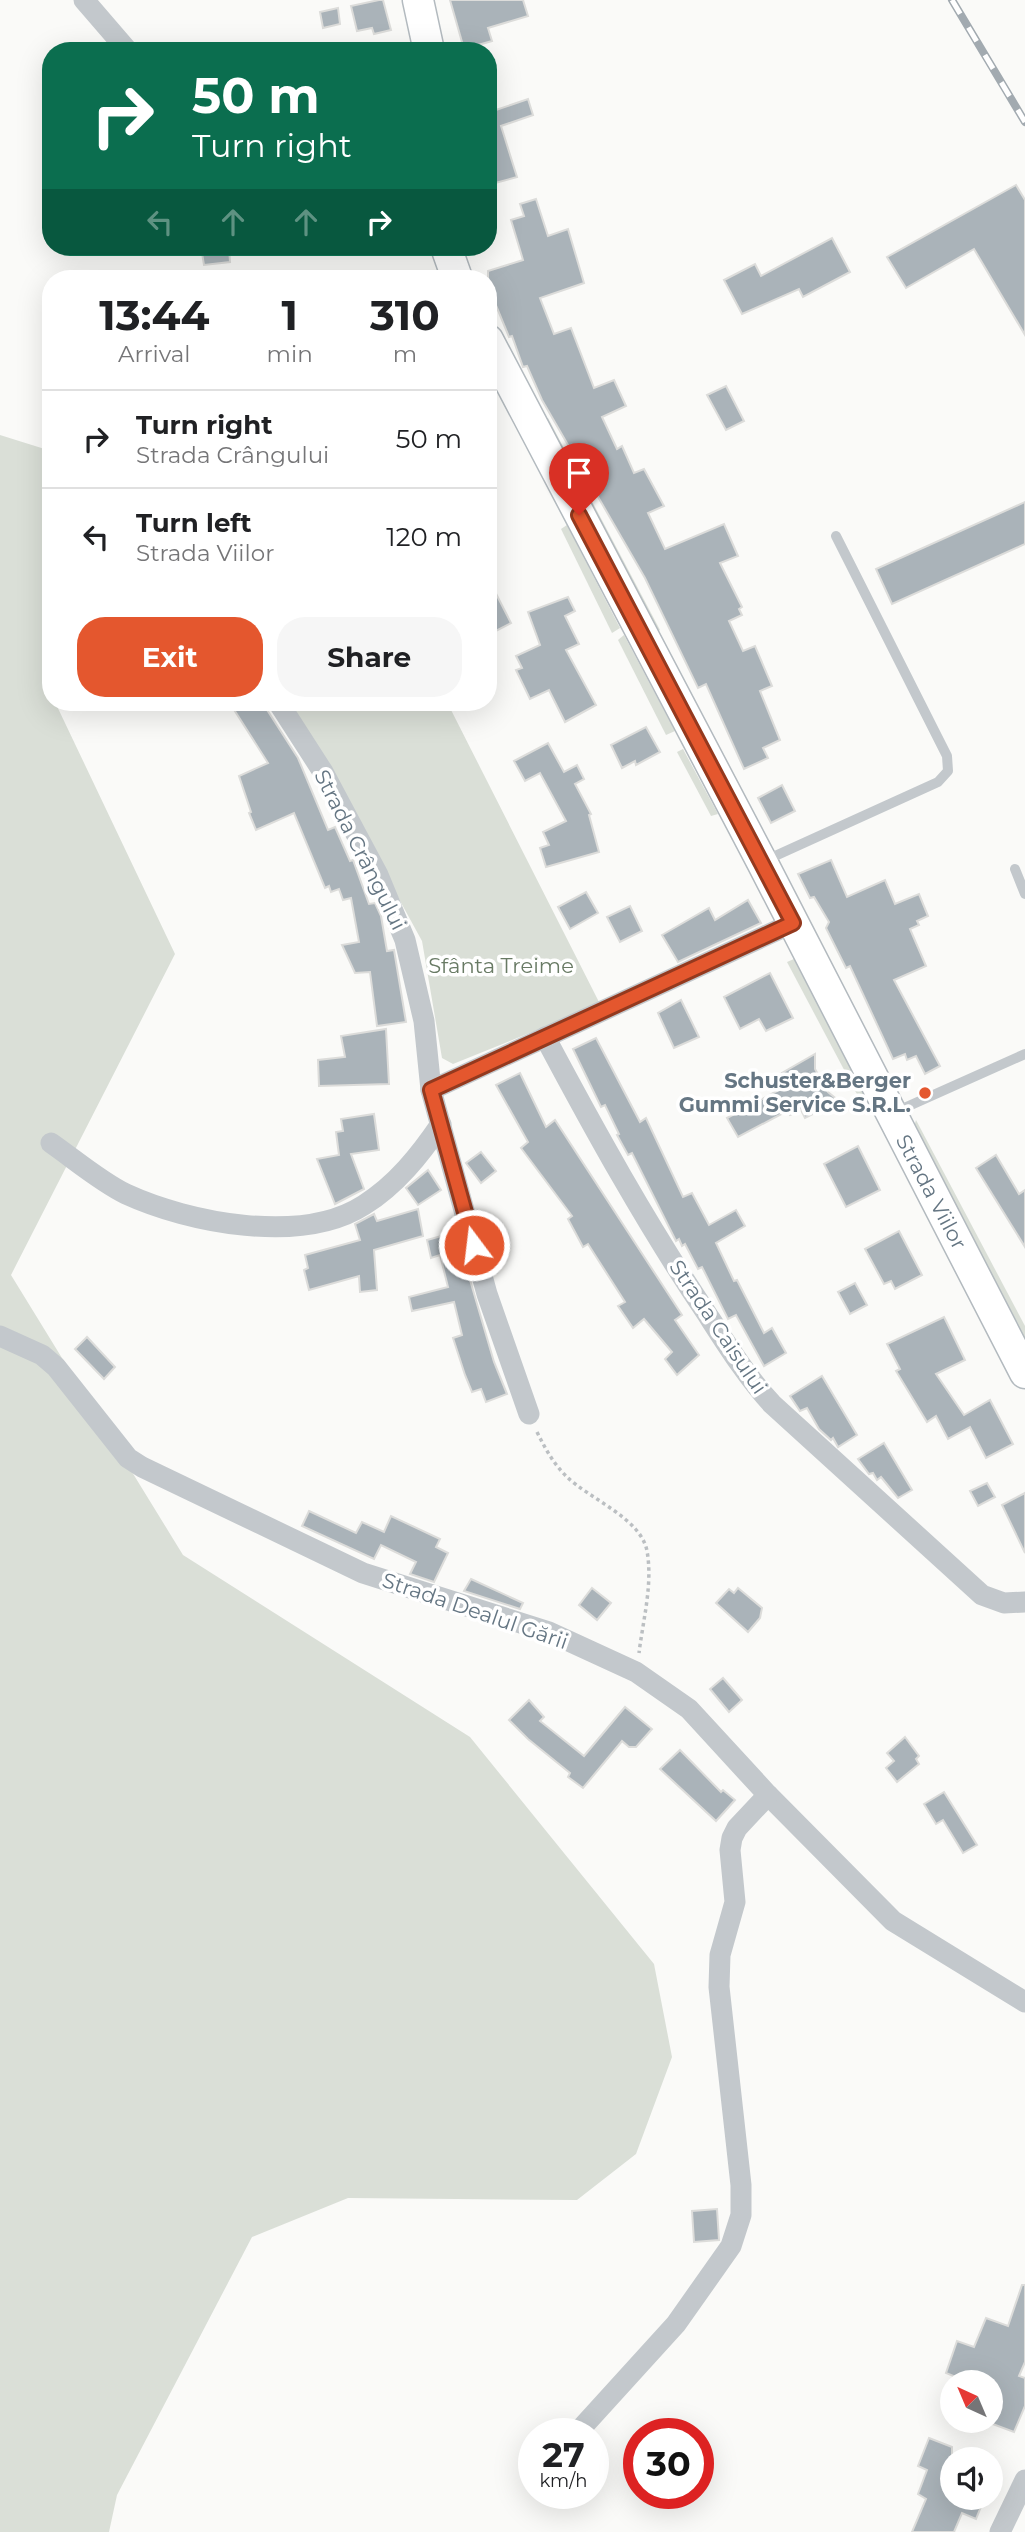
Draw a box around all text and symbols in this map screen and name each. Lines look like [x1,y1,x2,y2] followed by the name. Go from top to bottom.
[192,66,320,125] text: 50 m
[77,70,168,161] icon: right
[192,126,352,165] text: Turn right
[141,203,179,241] icon: left
[214,203,252,241] icon: ahead
[287,203,325,241] icon: ahead
[360,203,398,241] icon: right
[99,289,209,341] text: 13:44
[281,289,298,341] text: 1
[370,289,440,341] text: 310
[118,340,191,368] text: Arrival
[267,340,313,368] text: min
[393,340,417,368] text: m
[136,409,272,441] text: Turn right
[77,420,115,458] icon: right
[396,423,462,455] text: 50 m
[136,441,329,469] text: Strada Crângului
[549,443,609,515] pin
[560,454,598,492] icon: arrive
[136,507,252,539] text: Turn left
[77,518,115,556] icon: left
[386,521,462,553] text: 120 m
[136,539,274,567] text: Strada Viilor
[77,617,263,697] button: Exit
[277,617,462,697] button: Share
[309,765,412,934] street label: Strada Crângului
[428,953,574,978] park label: Sfânta Treime
[679,1068,911,1117] place label: Schuster&Berger Gummi Service S.R.L.
[917,1085,933,1101] marker: Schuster&Berger Gummi Service S.R.L.
[891,1130,972,1253] street label: Strada Viilor
[437,1208,511,1282] position arrow
[664,1255,772,1398] street label: Strada Caisului
[379,1567,571,1654] street label: Strada Dealul Gării
[940,2370,1003,2432] north arrow
[940,2370,1003,2510] map controls
[623,2418,714,2509] speed limit sign: 30
[542,2433,585,2476] text: 27
[940,2447,1003,2510] button: sound
[539,2470,588,2492] text: km/h

